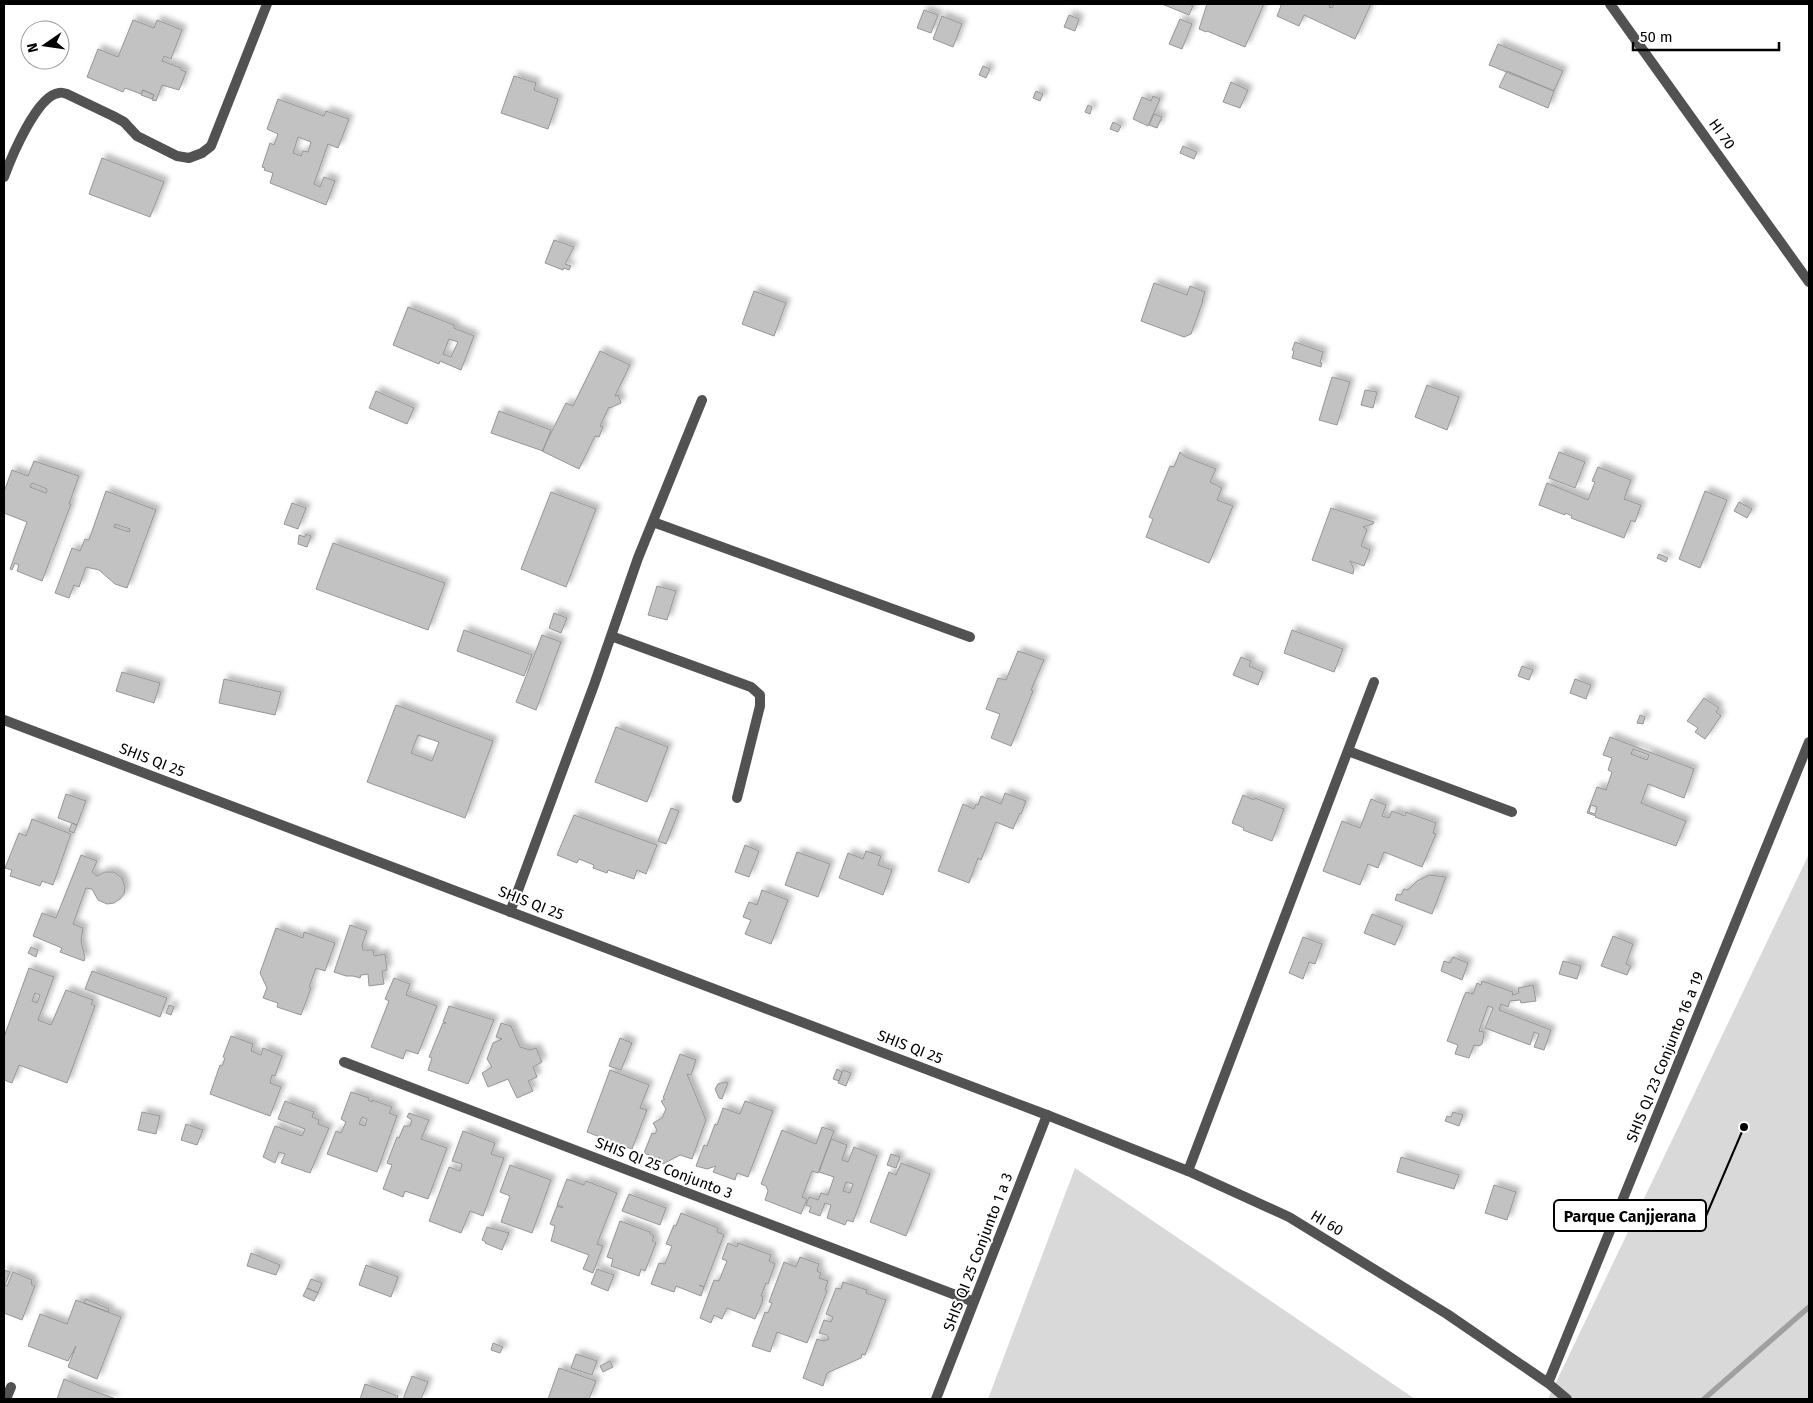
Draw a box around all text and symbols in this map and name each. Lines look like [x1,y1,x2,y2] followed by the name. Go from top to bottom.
[20,20,70,70] north arrow
[1633,20,1779,52] scale bar
[1640,28,1673,46] text: 50 m
[23,41,42,54] text: N
[1705,115,1739,153] street label: HI 70
[117,739,187,781] street label: SHIS QI 25
[496,882,566,924] street label: SHIS QI 25
[1622,969,1708,1145] street label: SHIS QI 23 Conjunto 16 a 19
[875,1026,945,1068] street label: SHIS QI 25
[593,1134,735,1202] street label: SHIS QI 25 Conjunto 3
[939,1170,1017,1334] street label: SHIS QI 25 Conjunto 1 a 3
[1554,1200,1706,1231] callout: Parque Canjjerana
[1307,1206,1347,1240] street label: HI 60
[1564,1207,1696,1226] text: Parque Canjjerana

